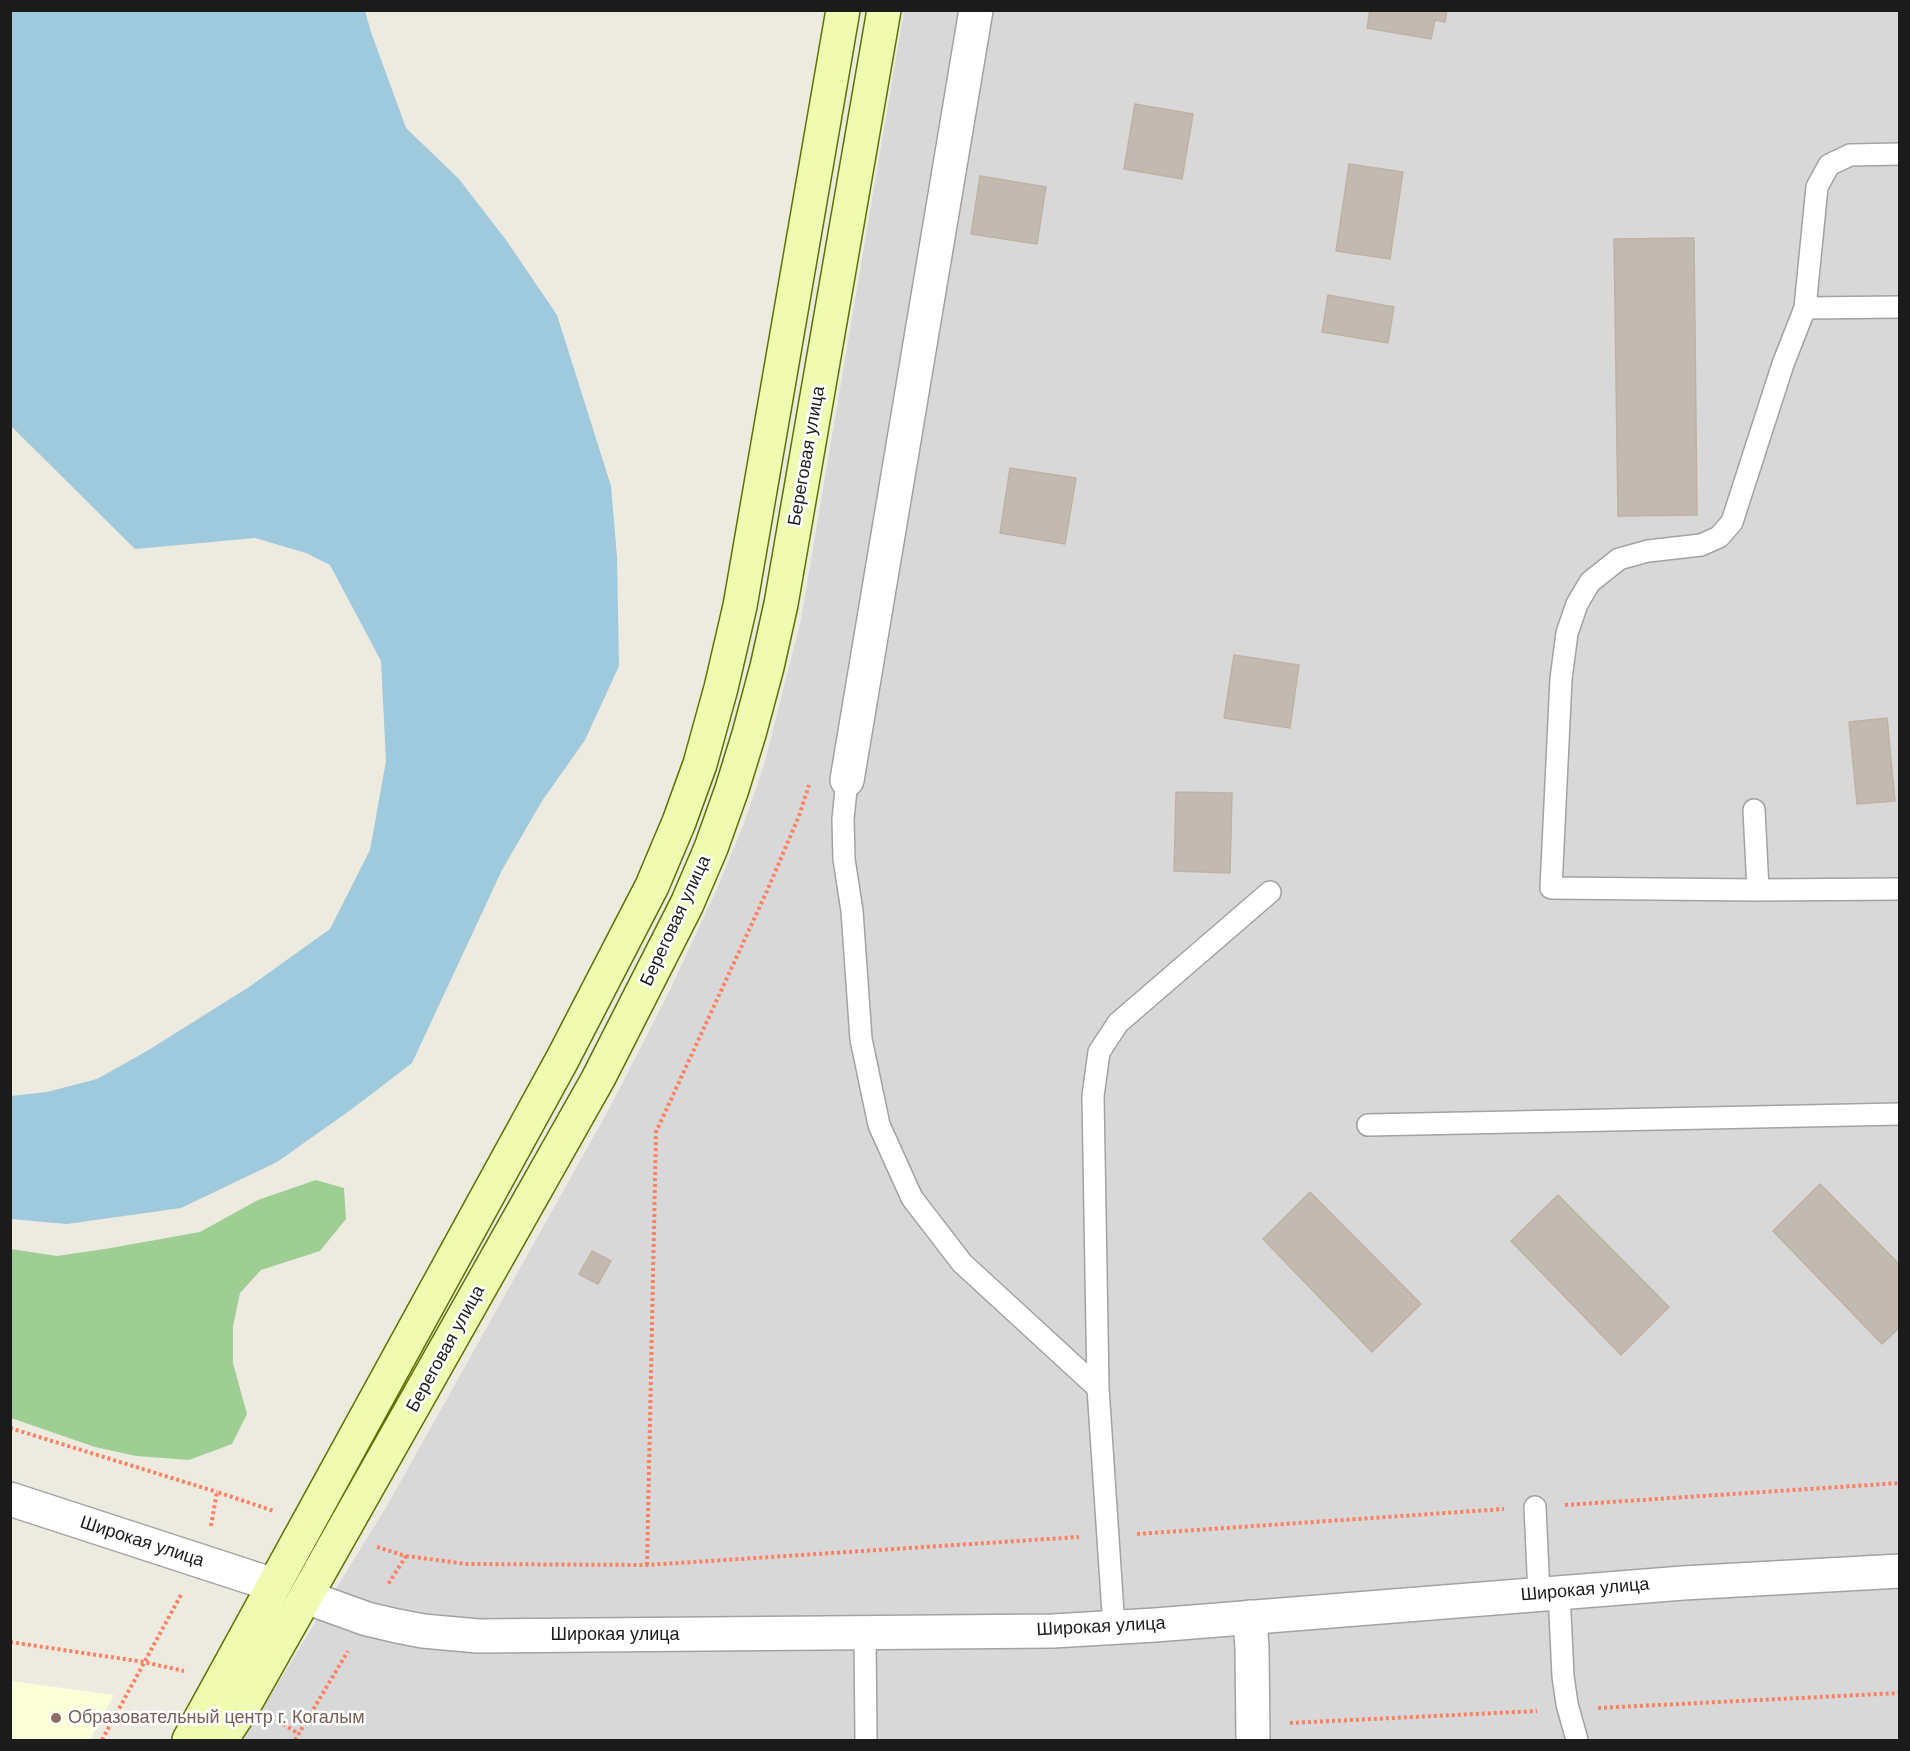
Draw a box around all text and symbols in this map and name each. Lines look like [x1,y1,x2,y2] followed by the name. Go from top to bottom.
[784,384,830,528] street label: Береговая улица
[636,852,716,990] street label: Береговая улица
[402,1282,490,1416] street label: Береговая улица
[77,1512,207,1572] street label: Широкая улица
[1520,1574,1650,1606] street label: Широкая улица
[1036,1613,1166,1641] street label: Широкая улица
[550,1624,680,1646] street label: Широкая улица
[68,1707,365,1729] place label: Образовательный центр г. Когалым
[49,1711,63,1725] marker: Образовательный центр г. Когалым

